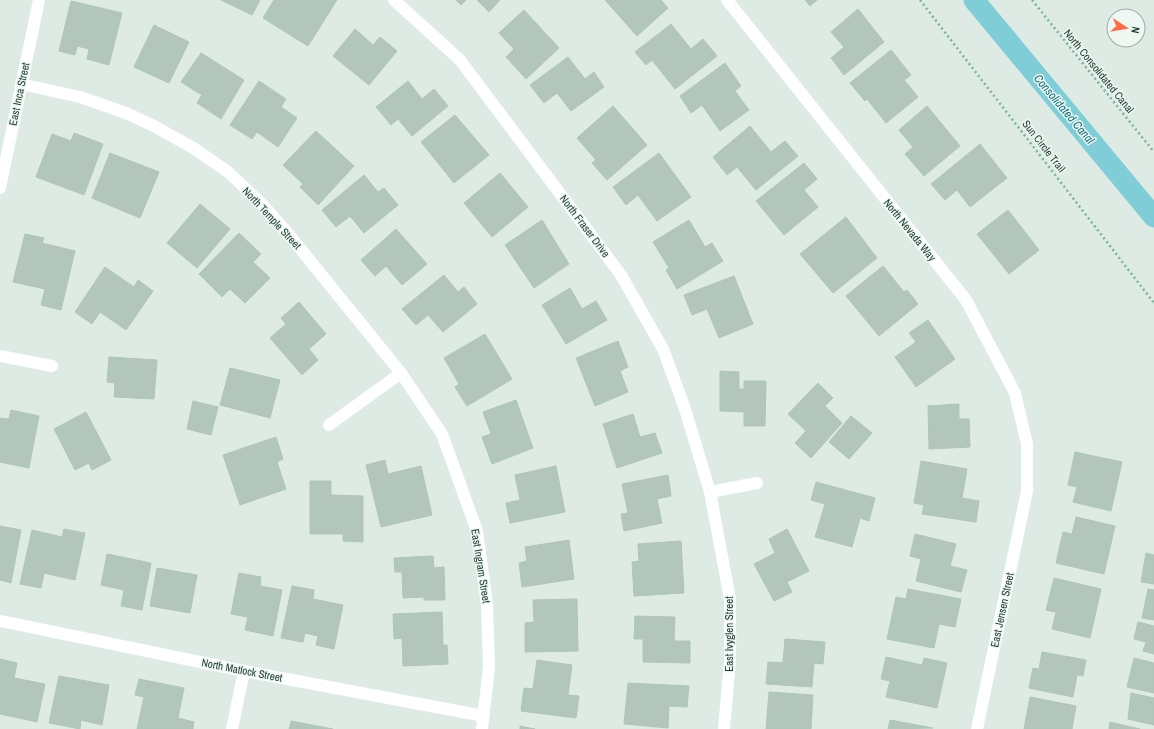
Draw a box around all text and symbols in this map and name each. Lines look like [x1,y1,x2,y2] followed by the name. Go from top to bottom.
[1106,8,1146,48] north arrow
[1061,27,1137,115] street label: North Consolidated Canal
[5,61,33,127] street label: East Inca Street
[1031,71,1097,147] water label: Consolidated Canal
[1019,117,1069,175] street label: Sun Circle Trail
[240,184,305,252] street label: North Temple Street
[557,192,613,260] street label: North Fraser Drive
[881,196,940,264] street label: North Nevada Way
[468,528,494,605] street label: East Ingram Street
[987,571,1017,649] street label: East Jensen Street
[722,596,736,672] street label: East Ivyglen Street
[200,655,284,685] street label: North Matlock Street

